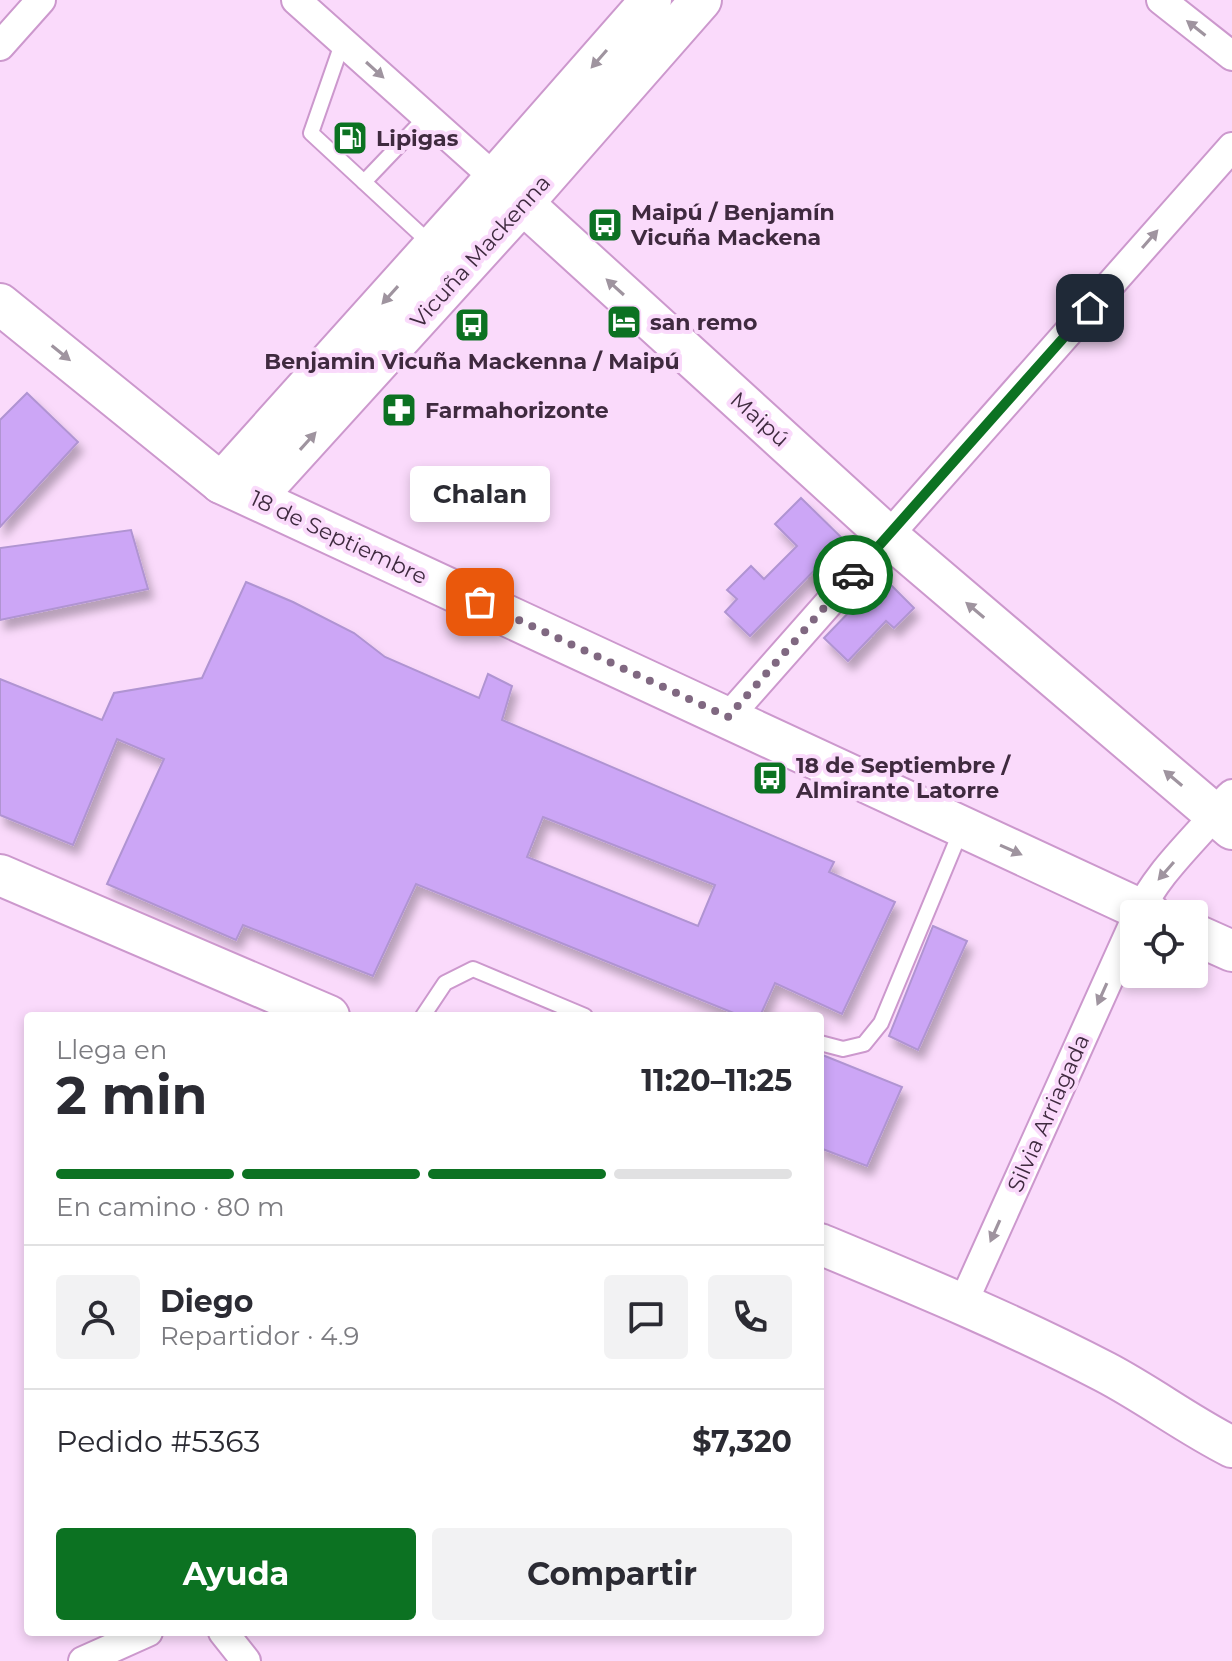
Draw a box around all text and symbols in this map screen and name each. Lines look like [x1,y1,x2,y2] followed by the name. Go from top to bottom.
[1186,21,1206,37] one-way arrow
[591,48,608,68] one-way arrow
[366,61,385,79] one-way arrow
[331,119,369,157] fuel station icon: Lipigas
[376,125,459,152] place label: Lipigas
[405,169,556,333] street label: Vicuña Mackenna
[630,199,835,251] place label: Maipú / Benjamín Vicuña Mackena
[586,206,624,244] bus stop icon: Maipú / Benjamín Vicuña Mackena
[1141,230,1159,249] one-way arrow
[1056,274,1124,342] pin
[605,278,624,296] one-way arrow
[382,285,399,305] one-way arrow
[1068,286,1112,330] icon: home
[605,303,643,341] hotel icon: san remo
[453,306,491,344] bus stop icon: Benjamin Vicuña Mackenna / Maipú
[650,309,757,336] place label: san remo
[51,344,71,361] one-way arrow
[264,348,680,375] place label: Benjamin Vicuña Mackenna / Maipú
[725,386,795,453] street label: Maipú
[380,391,418,429] pharmacy icon: Farmahorizonte
[425,397,609,424] place label: Farmahorizonte
[298,431,316,450] one-way arrow
[410,466,550,522] callout: Chalan
[433,478,527,510] text: Chalan
[246,485,431,590] street label: 18 de Septiembre
[813,535,893,615] courier
[831,553,875,597] icon: car
[446,568,514,636] pin
[458,580,502,624] icon: bag
[965,602,985,619] one-way arrow
[795,752,1012,804] place label: 18 de Septiembre / Almirante Latorre
[751,759,789,797] bus stop icon: 18 de Septiembre / Almirante Latorre
[1164,770,1184,787] one-way arrow
[1000,844,1023,857] one-way arrow
[1157,862,1175,881] one-way arrow
[1120,900,1208,988] map controls
[1120,900,1208,988] button: locate
[1095,982,1109,1006] one-way arrow
[1002,1030,1095,1196] street label: Silvia Arriagada
[56,1034,167,1066] text: Llega en
[641,1062,792,1099] text: 11:20–11:25
[56,1064,208,1127] text: 2 min
[56,1191,285,1223] text: En camino · 80 m
[989,1219,1002,1243] one-way arrow
[56,1275,140,1359] button: person
[604,1275,688,1359] button: chat
[708,1275,792,1359] button: phone
[160,1283,253,1320] text: Diego
[160,1320,359,1352] text: Repartidor · 4.9
[56,1423,261,1460] text: Pedido #5363
[692,1423,792,1460] text: $7,320
[56,1528,416,1620] button: Ayuda
[432,1528,792,1620] button: Compartir

